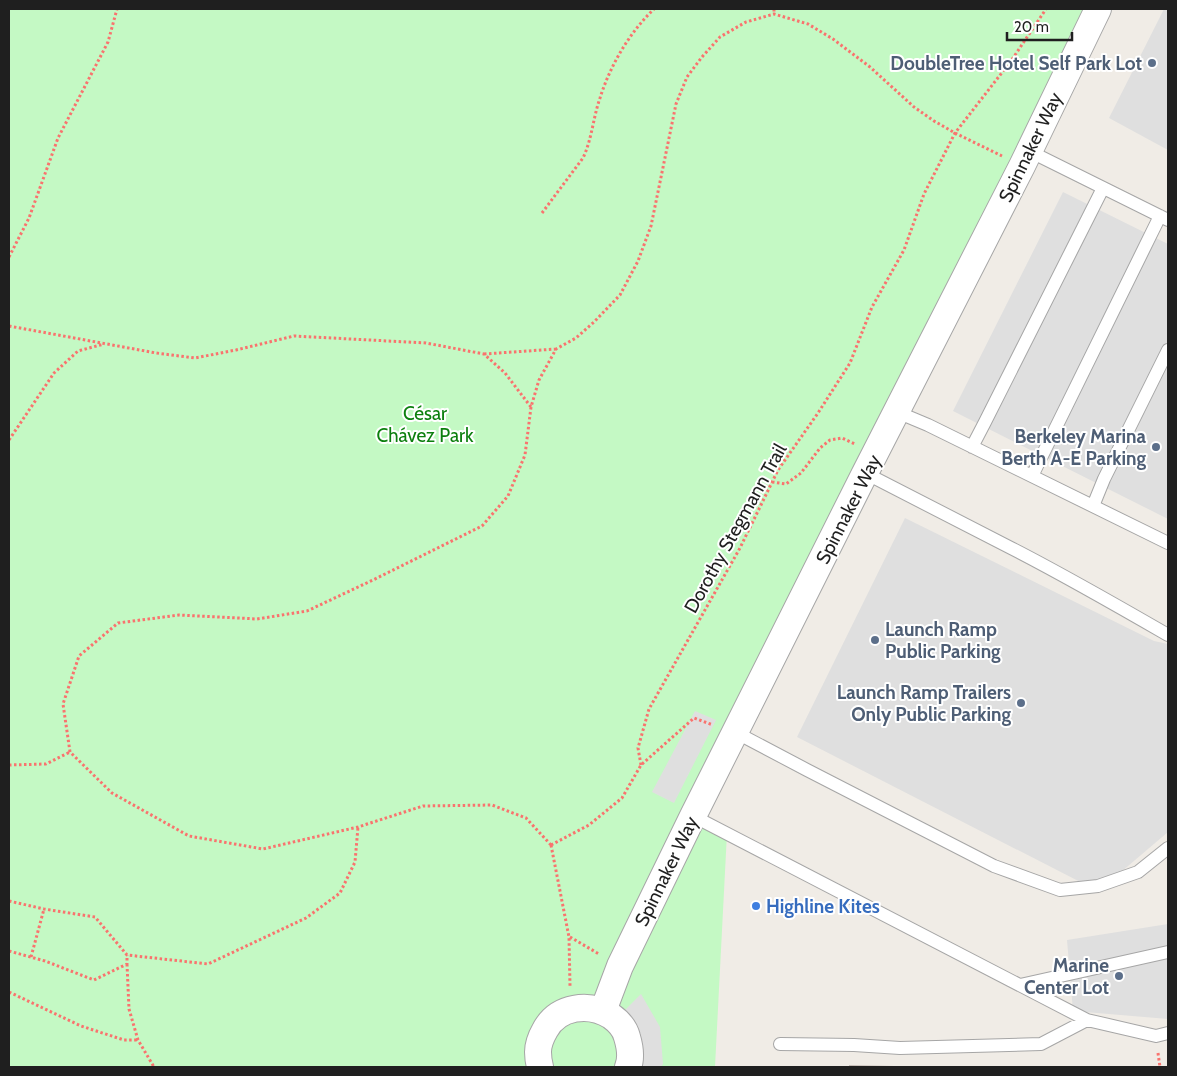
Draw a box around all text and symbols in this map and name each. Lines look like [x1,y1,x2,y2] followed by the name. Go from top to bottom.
[1007,10,1072,42] scale bar
[1014,18,1049,36] text: 20 m
[890,52,1142,75] place label: DoubleTree Hotel Self Park Lot
[1146,57,1158,69] marker: DoubleTree Hotel Self Park Lot
[994,88,1067,206] street label: Spinnaker Way
[376,402,474,447] park label: César Chávez Park
[1001,425,1147,470] place label: Berkeley Marina Berth A-E Parking
[679,439,792,617] street label: Dorothy Stegmann Trail
[1150,441,1162,453] marker: Berkeley Marina Berth A-E Parking
[811,450,886,568] street label: Spinnaker Way
[885,618,1001,663] place label: Launch Ramp Public Parking
[869,634,881,646] marker: Launch Ramp Public Parking
[837,681,1011,726] place label: Launch Ramp Trailers Only Public Parking
[1015,697,1027,709] marker: Launch Ramp Trailers Only Public Parking
[630,812,703,930] street label: Spinnaker Way
[766,895,880,918] place label: Highline Kites
[750,900,762,912] marker: Highline Kites
[1024,954,1109,999] place label: Marine Center Lot
[1113,970,1125,982] marker: Marine Center Lot

